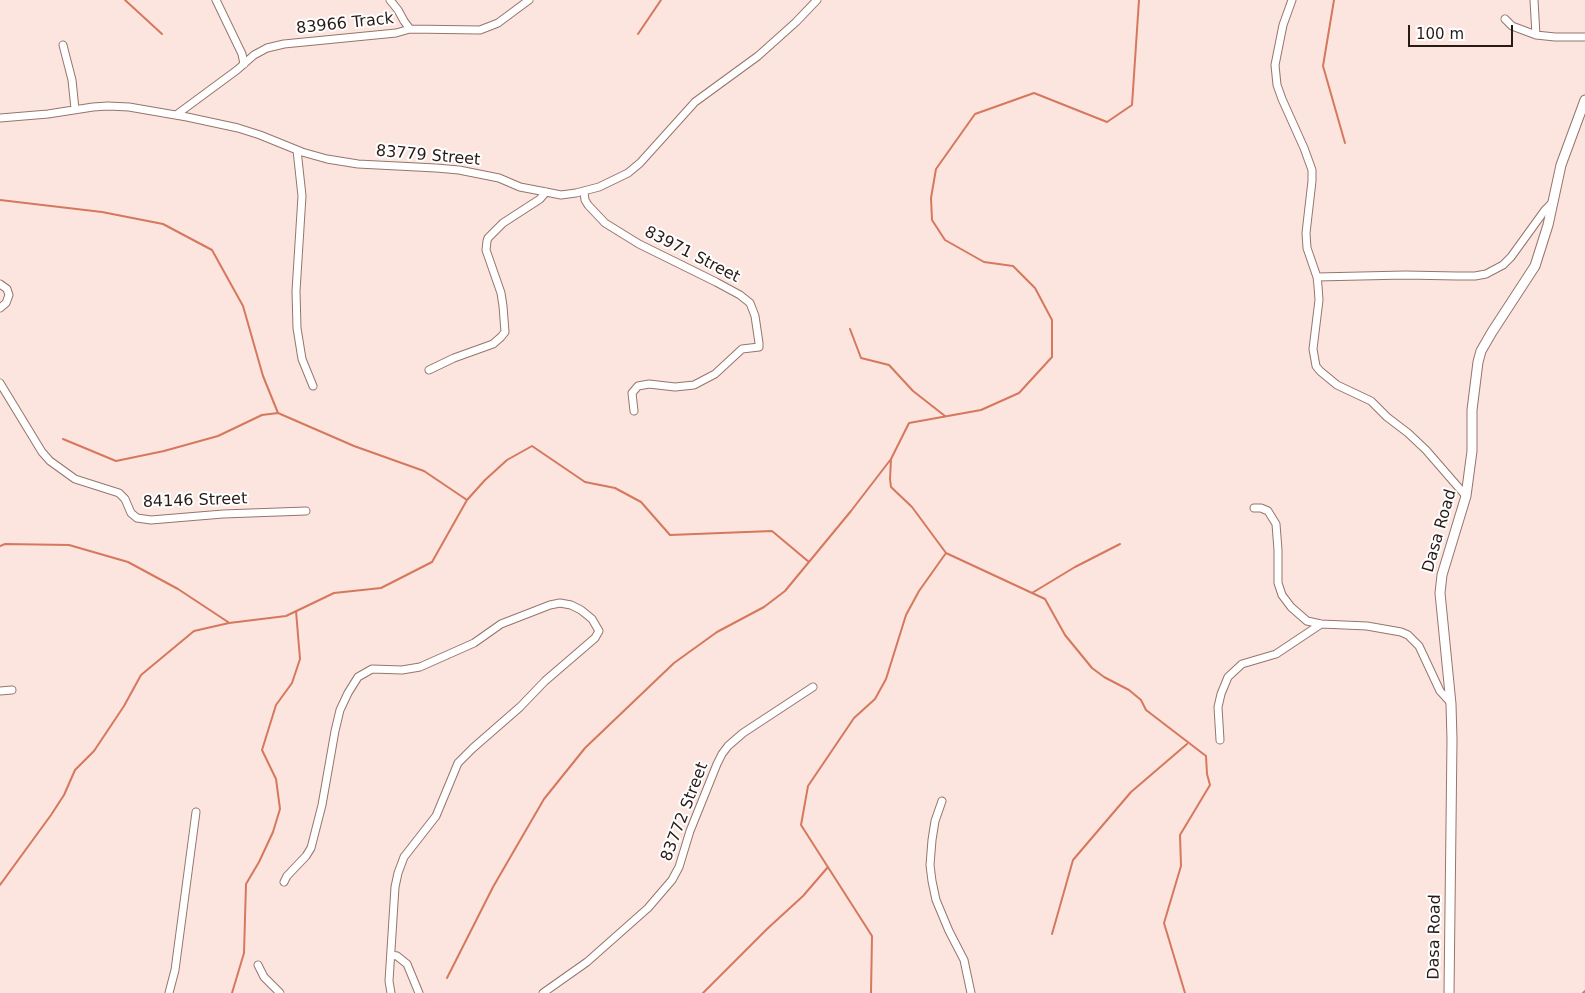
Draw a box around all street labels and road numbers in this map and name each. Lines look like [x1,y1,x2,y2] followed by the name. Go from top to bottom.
[295,9,395,39] street label: 83966 Track
[375,142,481,170] street label: 83779 Street
[641,223,743,287] street label: 83971 Street
[1419,487,1461,575] street label: Dasa Road
[142,490,248,512] street label: 84146 Street
[657,760,713,864] street label: 83772 Street
[1425,894,1445,980] street label: Dasa Road

